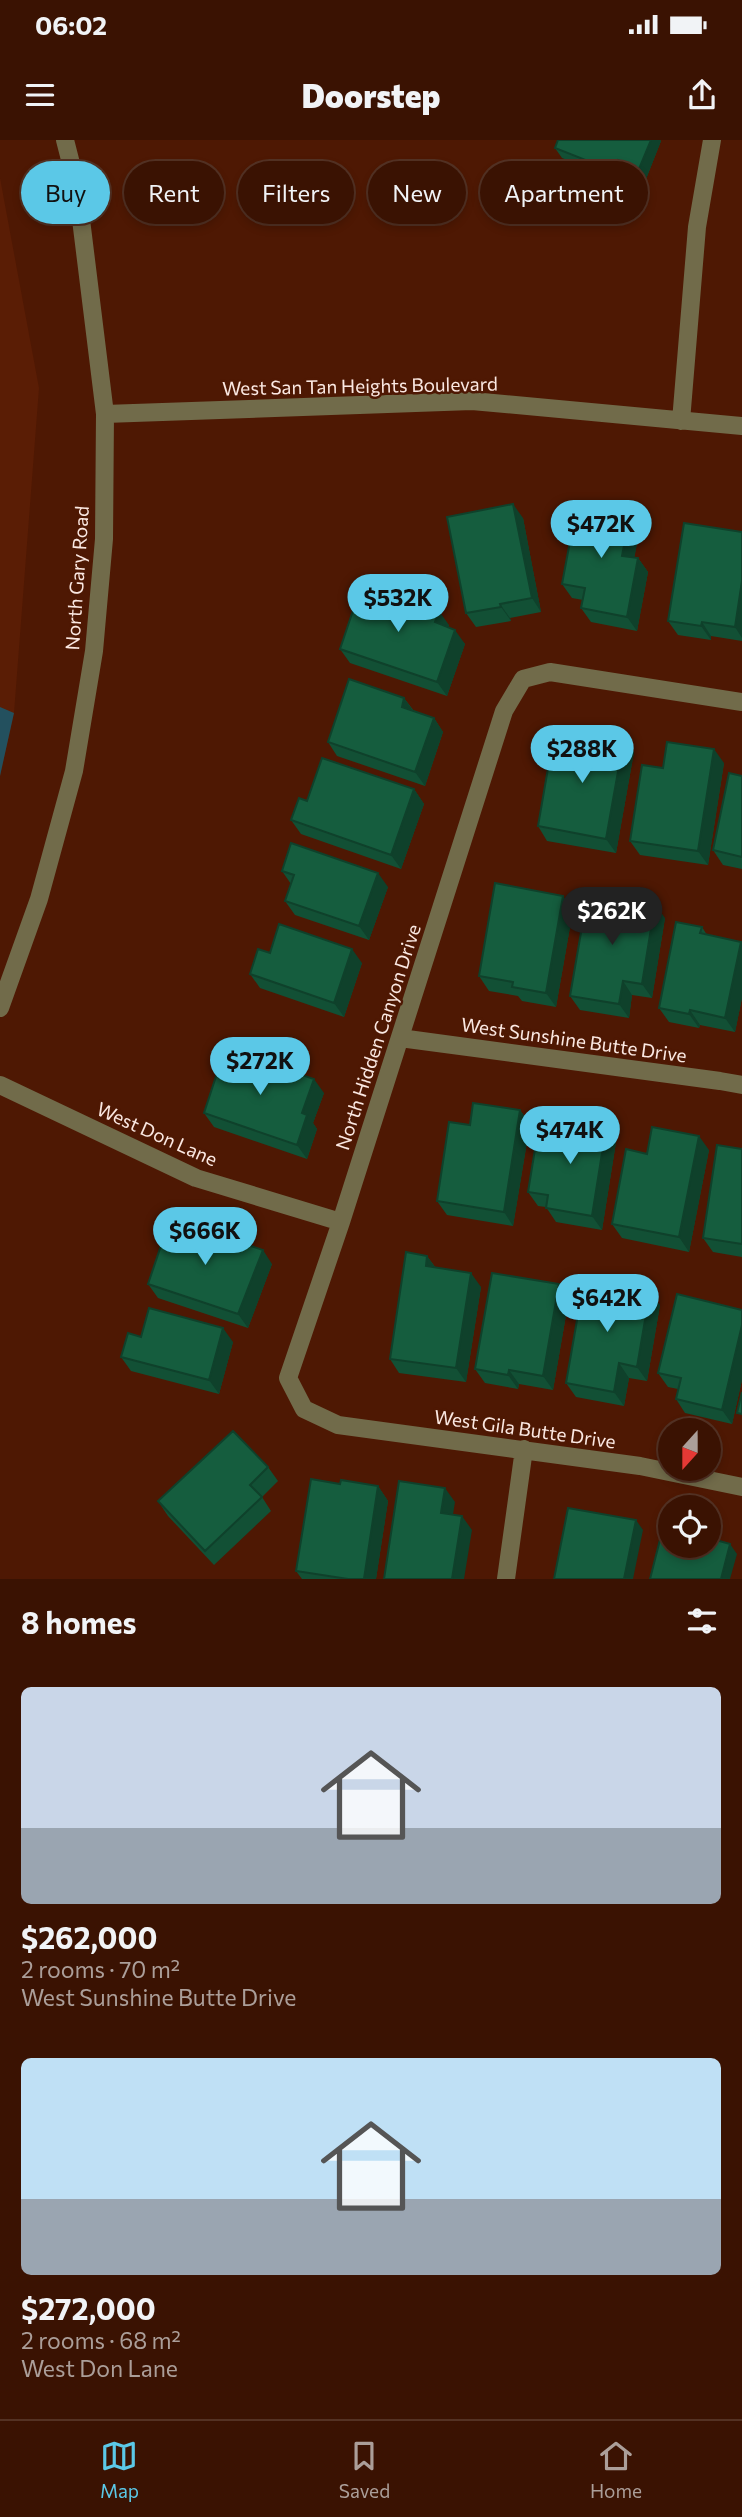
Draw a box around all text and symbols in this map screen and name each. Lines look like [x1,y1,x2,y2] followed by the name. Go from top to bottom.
[35,9,107,40] text: 06:02
[301,75,441,115] text: Doorstep
[21,76,59,114] icon: menu
[683,76,721,114] icon: share
[21,161,110,224] chip: Buy
[124,161,224,224] chip: Rent
[238,161,354,224] chip: Filters
[368,161,466,224] chip: New
[480,161,648,224] chip: Apartment
[222,372,498,399] street label: West San Tan Heights Boulevard
[552,500,650,560] pin: $472K
[60,505,93,651] street label: North Gary Road
[567,509,635,537] text: $472K
[349,574,447,634] pin: $532K
[363,583,433,611] text: $532K
[533,726,631,785] pin: $288K
[547,734,617,762] text: $288K
[563,888,661,947] pin: $262K
[577,896,647,924] text: $262K
[330,921,425,1153] street label: North Hidden Canyon Drive
[460,1012,688,1067] street label: West Sunshine Butte Drive
[211,1038,309,1097] pin: $272K
[226,1046,294,1074] text: $272K
[93,1097,221,1170] street label: West Don Lane
[521,1107,619,1166] pin: $474K
[536,1115,604,1143] text: $474K
[156,1208,254,1267] pin: $666K
[169,1216,241,1244] text: $666K
[558,1274,656,1334] pin: $642K
[572,1283,642,1311] text: $642K
[433,1404,617,1453] street label: West Gila Butte Drive
[658,1418,721,1480] north arrow
[658,1418,721,1558] map controls
[658,1495,721,1558] button: locate
[683,1602,721,1640] icon: filters
[21,1603,137,1640] text: 8 homes
[308,1732,434,1858] icon: home
[21,1918,157,1955] text: $262,000
[21,1955,180,1983] text: 2 rooms · 70 m²
[21,1983,297,2011] text: West Sunshine Butte Drive
[308,2103,434,2229] icon: home
[21,2289,156,2326] text: $272,000
[21,2326,181,2354] text: 2 rooms · 68 m²
[21,2354,178,2382] text: West Don Lane
[100,2437,139,2502] tab: Map
[339,2437,390,2502] tab: Saved
[590,2437,642,2502] tab: Home

